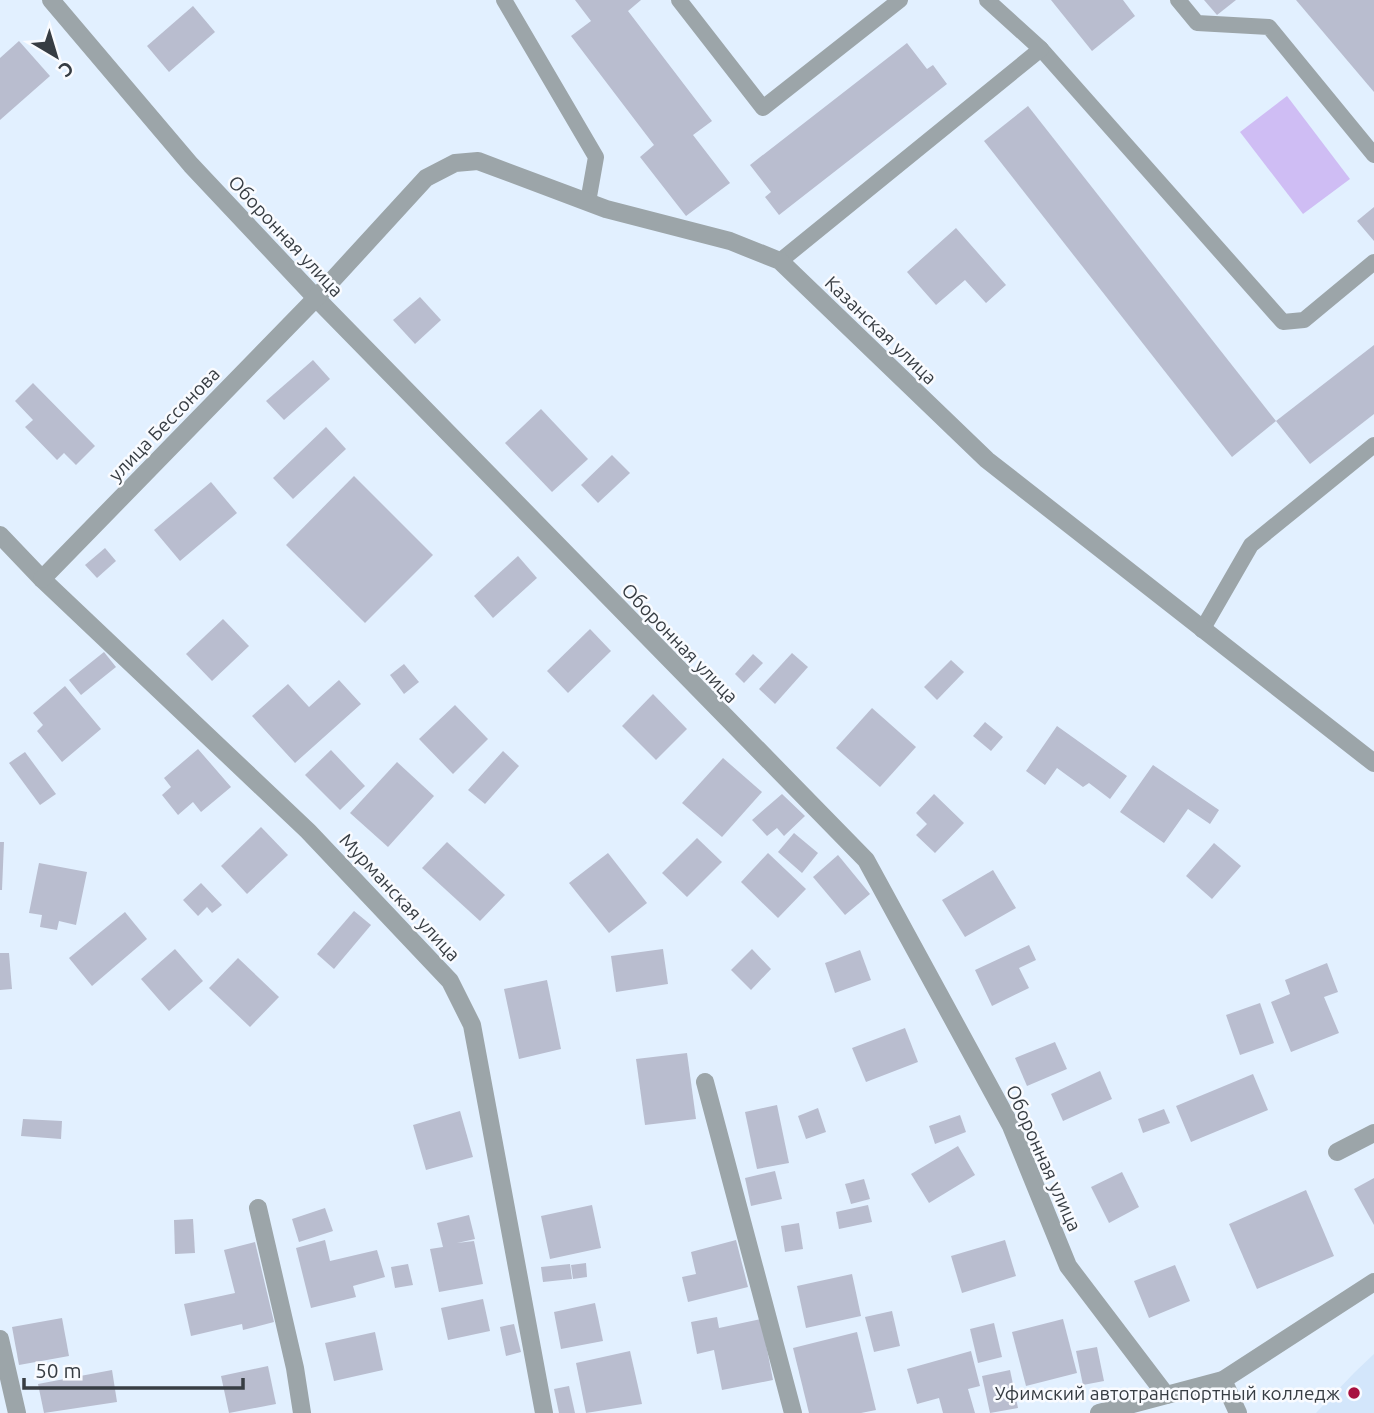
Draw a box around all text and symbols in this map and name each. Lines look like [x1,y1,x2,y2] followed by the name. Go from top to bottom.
[21,21,91,91] north arrow
[55,57,78,82] text: С
[224,171,348,301] street label: Оборонная улица
[821,271,941,389] street label: Казанская улица
[104,362,224,486] street label: улица Бессонова
[617,579,743,707] street label: Оборонная улица
[335,829,465,965] street label: Мурманская улица
[1002,1081,1086,1235] street label: Оборонная улица
[24,1346,243,1390] scale bar
[35,1358,82,1382] text: 50 m
[995,1382,1340,1404] place label: Уфимский автотранспортный колледж
[1346,1385,1362,1401] marker: Уфимский автотранспортный колледж

